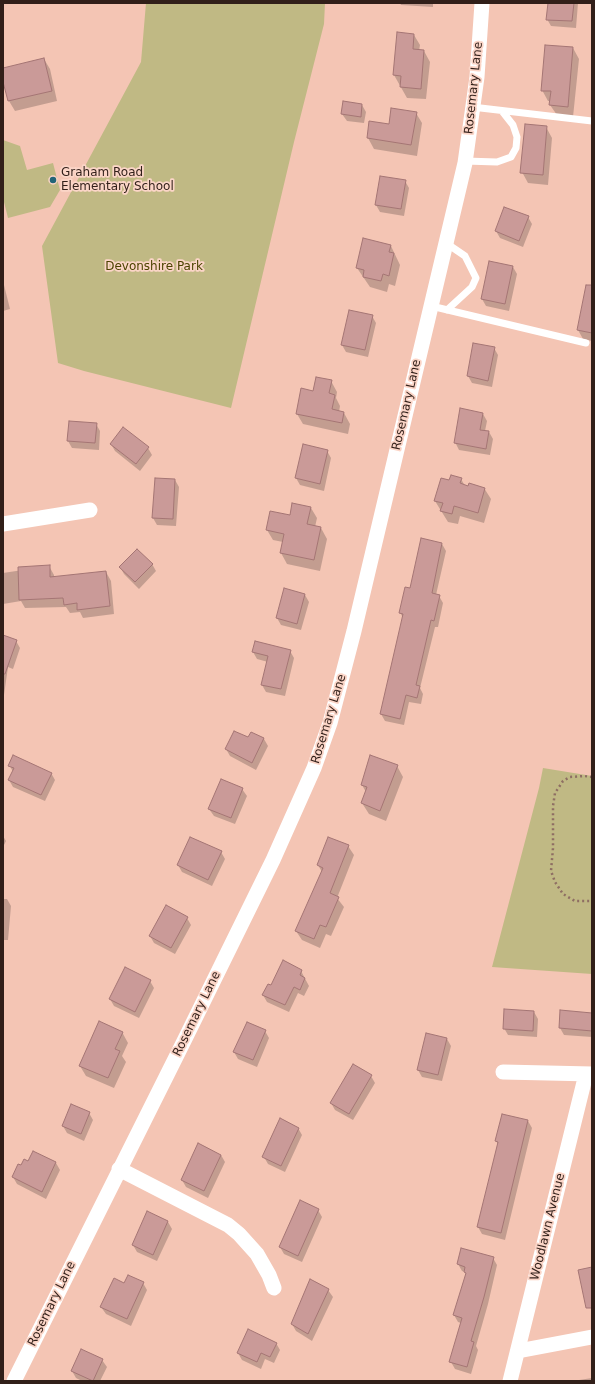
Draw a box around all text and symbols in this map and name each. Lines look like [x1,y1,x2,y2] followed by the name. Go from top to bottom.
[462,41,486,135] street label: Rosemary Lane
[61,166,174,194] place label: Graham Road Elementary School
[48,175,58,185] marker: Graham Road Elementary School
[105,260,203,274] park label: Devonshire Park
[390,358,424,452] street label: Rosemary Lane
[309,673,349,765] street label: Rosemary Lane
[170,969,224,1059] street label: Rosemary Lane
[528,1172,568,1282] street label: Woodlawn Avenue
[25,1259,79,1349] street label: Rosemary Lane

